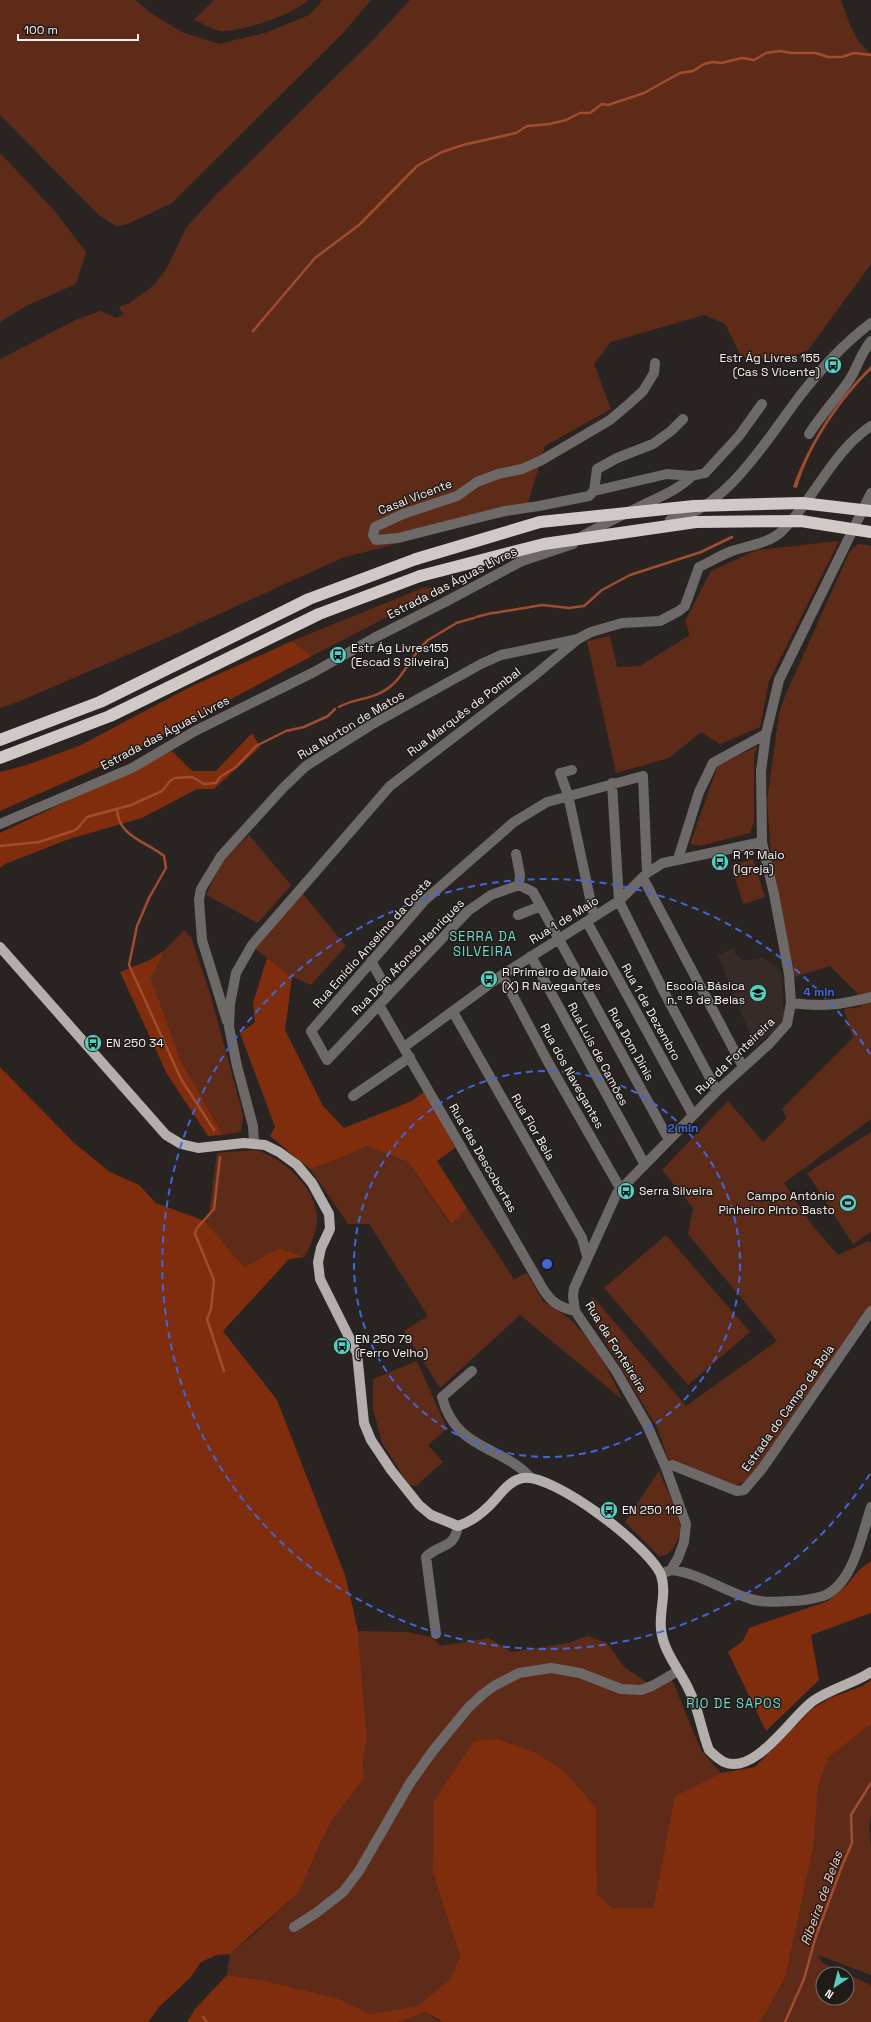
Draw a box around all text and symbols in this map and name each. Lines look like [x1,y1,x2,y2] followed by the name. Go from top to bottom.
[18,16,138,42] scale bar
[24,22,58,38] text: 100 m
[720,350,820,380] place label: Estr Ág Livres 155 (Cas S Vicente)
[823,355,843,375] bus stop icon: Estr Ág Livres 155 (Cas S Vicente)
[376,476,454,518] street label: Casal Vicente
[384,543,520,623] street label: Estrada das Águas Livres
[351,640,449,670] place label: Estr Ág Livres155 (Escad S Silveira)
[328,645,348,665] bus stop icon: Estr Ág Livres155 (Escad S Silveira)
[404,664,524,760] street label: Rua Marquês de Pombal
[295,687,407,763] street label: Rua Norton de Matos
[98,692,232,774] street label: Estrada das Águas Livres
[733,847,785,877] place label: R 1º Maio (Igreja)
[710,852,730,872] bus stop icon: R 1º Maio (Igreja)
[309,875,435,1011] street label: Rua Emídio Anselmo da Costa
[526,892,602,948] street label: Rua 1 de Maio
[348,895,468,1019] street label: Rua Dom Afonso Henriques
[449,928,517,960] district label: SERRA DA SILVEIRA
[618,961,684,1063] street label: Rua 1 de Dezembro
[502,964,608,994] place label: R Primeiro de Maio (X) R Navegantes
[479,969,499,989] bus stop icon: R Primeiro de Maio (X) R Navegantes
[666,978,745,1008] place label: Escola Básica n.º 5 de Belas
[748,983,768,1003] school or university icon: Escola Básica n.º 5 de Belas
[803,984,835,1000] text: 4 min
[564,1000,632,1108] street label: Rua Luís de Camões
[604,1005,658,1083] street label: Rua Dom Dinis
[692,1014,778,1098] street label: Rua da Fonteireira
[536,1021,608,1131] street label: Rua dos Navegantes
[83,1033,103,1053] bus stop icon: EN 250 34
[106,1035,164,1051] place label: EN 250 34
[508,1091,559,1163] street label: Rua Flor Bela
[445,1101,521,1215] street label: Rua das Descobertas
[667,1120,699,1136] text: 2 min
[616,1181,636,1201] bus stop icon: Serra Silveira
[639,1183,713,1199] place label: Serra Silveira
[718,1188,835,1218] place label: Campo António Pinheiro Pinto Basto
[838,1193,858,1213] sports icon: Campo António Pinheiro Pinto Basto
[540,1257,554,1271] centre of rings
[582,1298,651,1396] street label: Rua da Fonteireira
[355,1331,428,1361] place label: EN 250 79 (Ferro Velho)
[332,1336,352,1356] bus stop icon: EN 250 79 (Ferro Velho)
[738,1341,838,1475] street label: Estrada do Campo da Bola
[599,1500,619,1520] bus stop icon: EN 250 118
[622,1502,683,1518] place label: EN 250 118
[686,1695,782,1712] district label: RIO DE SAPOS
[797,1848,847,1948] water label: Ribeira de Belas
[815,1966,855,2006] north arrow
[822,1986,836,2002] text: N

